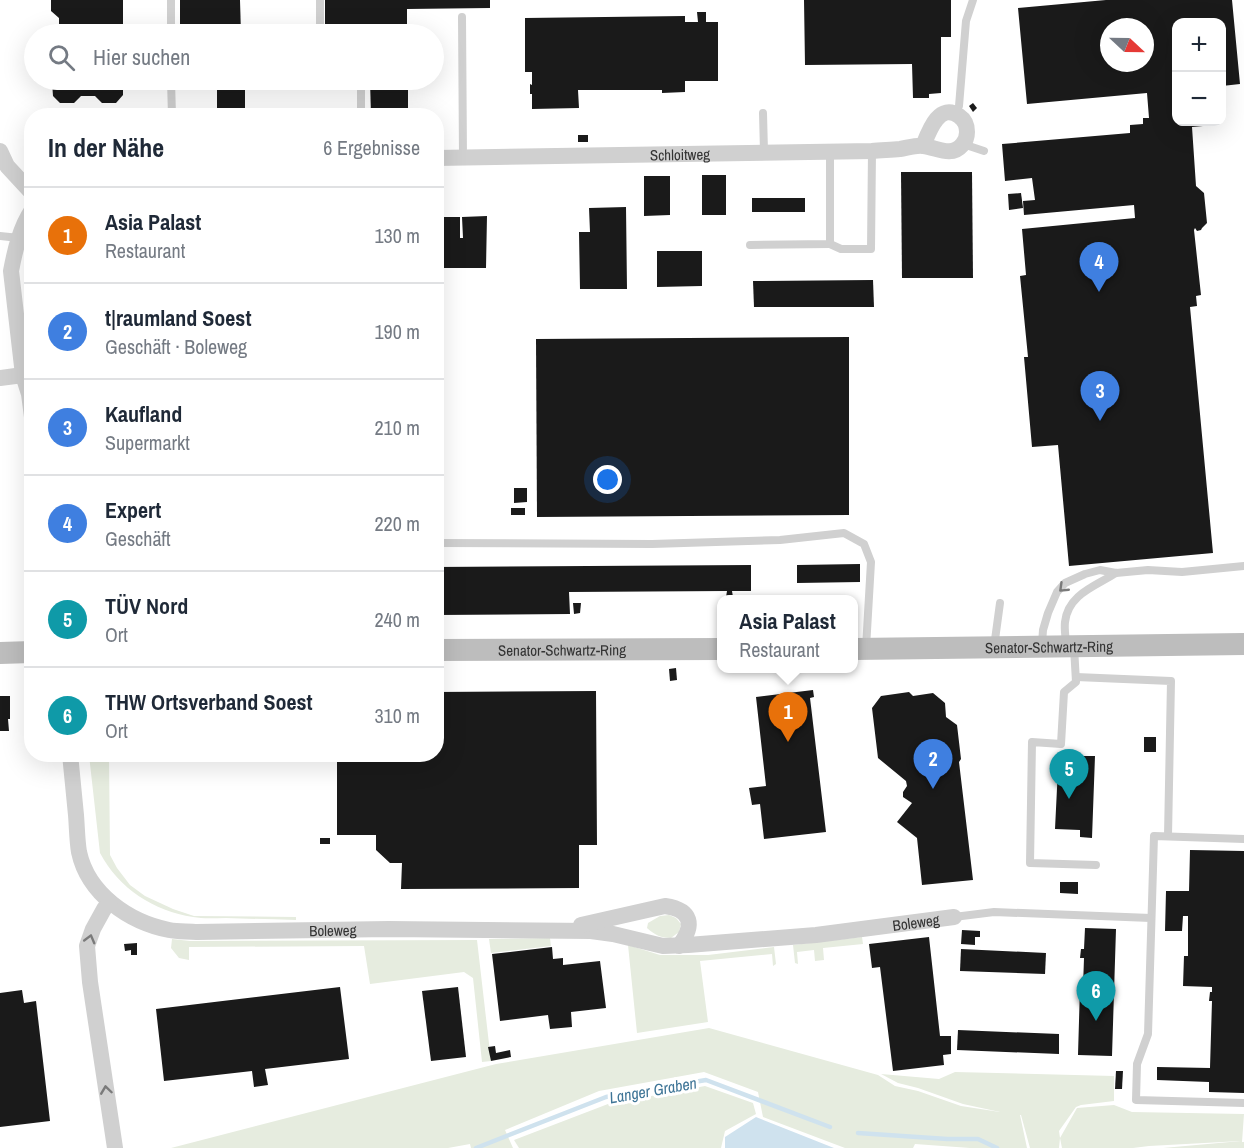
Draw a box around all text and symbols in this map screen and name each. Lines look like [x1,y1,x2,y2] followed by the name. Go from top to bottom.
[1100,18,1154,72] north arrow
[1172,18,1226,126] map controls
[1172,18,1226,72] button: +
[24,24,444,90] search box
[45,41,78,74] icon: search
[93,42,190,72] text: Hier suchen
[1172,72,1226,126] button: −
[48,130,164,165] text: In der Nähe
[323,134,420,161] text: 6 Ergebnisse
[650,143,710,165] street label: Schloitweg
[105,207,201,237] text: Asia Palast
[63,222,72,249] text: 1
[374,222,420,249] text: 130 m
[105,237,185,264] text: Restaurant
[1080,242,1118,292] pin: 4
[105,303,251,333] text: t|raumland Soest
[63,318,72,345] text: 2
[374,318,420,345] text: 190 m
[105,333,247,360] text: Geschäft · Boleweg
[1080,372,1120,421] pin: 3
[105,399,182,429] text: Kaufland
[63,414,72,441] text: 3
[374,414,420,441] text: 210 m
[105,429,190,456] text: Supermarkt
[593,465,622,494] your location
[105,495,161,525] text: Expert
[63,510,72,537] text: 4
[374,510,420,537] text: 220 m
[105,525,171,552] text: Geschäft
[1059,581,1069,592] one-way arrow
[105,591,188,621] text: TÜV Nord
[717,595,858,673] popup
[63,606,72,633] text: 5
[374,606,420,633] text: 240 m
[739,606,836,636] text: Asia Palast
[105,621,128,648] text: Ort
[985,635,1113,658] street label: Senator-Schwartz-Ring
[739,636,820,663] text: Restaurant
[498,639,626,660] street label: Senator-Schwartz-Ring
[105,687,313,717] text: THW Ortsverband Soest
[768,692,808,742] pin: 1
[63,702,72,729] text: 6
[374,702,420,729] text: 310 m
[105,717,128,744] text: Ort
[914,740,952,789] pin: 2
[1050,750,1088,799] pin: 5
[891,908,941,935] street label: Boleweg
[309,919,357,941] street label: Boleweg
[83,934,95,945] one-way arrow
[1076,972,1116,1021] pin: 6
[608,1072,698,1108] water label: Langer Graben
[101,1086,113,1095] one-way arrow

